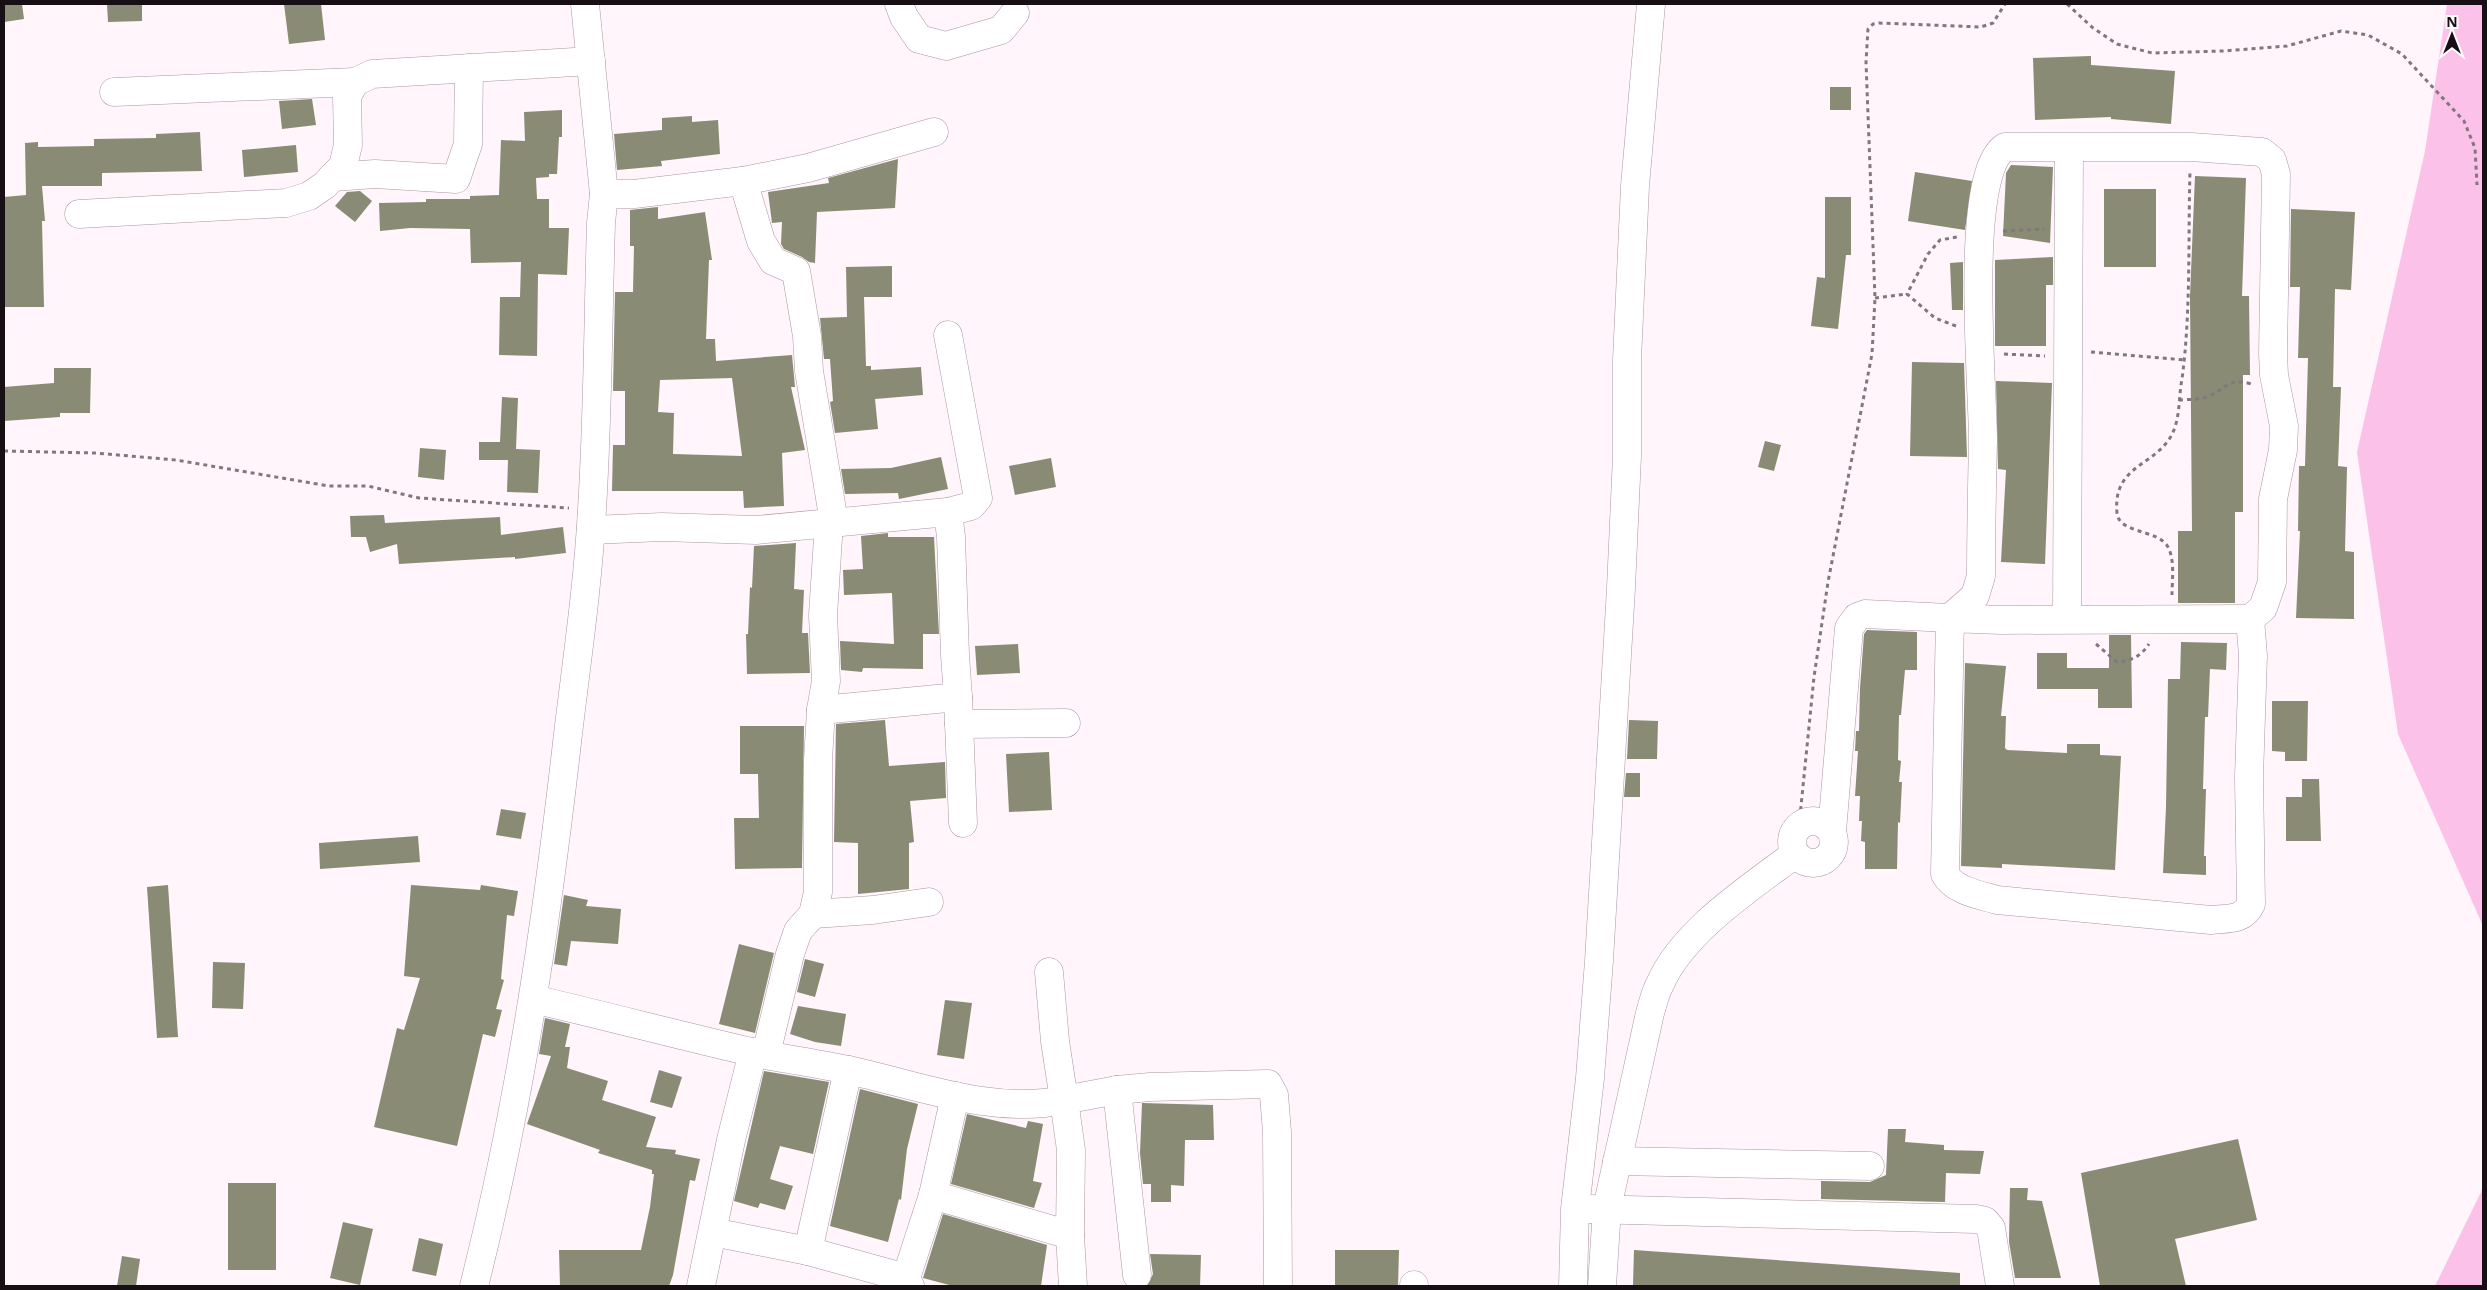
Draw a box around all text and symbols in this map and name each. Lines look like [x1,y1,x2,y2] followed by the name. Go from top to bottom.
[2427,10,2477,60] north arrow
[2446,12,2458,31] text: N

